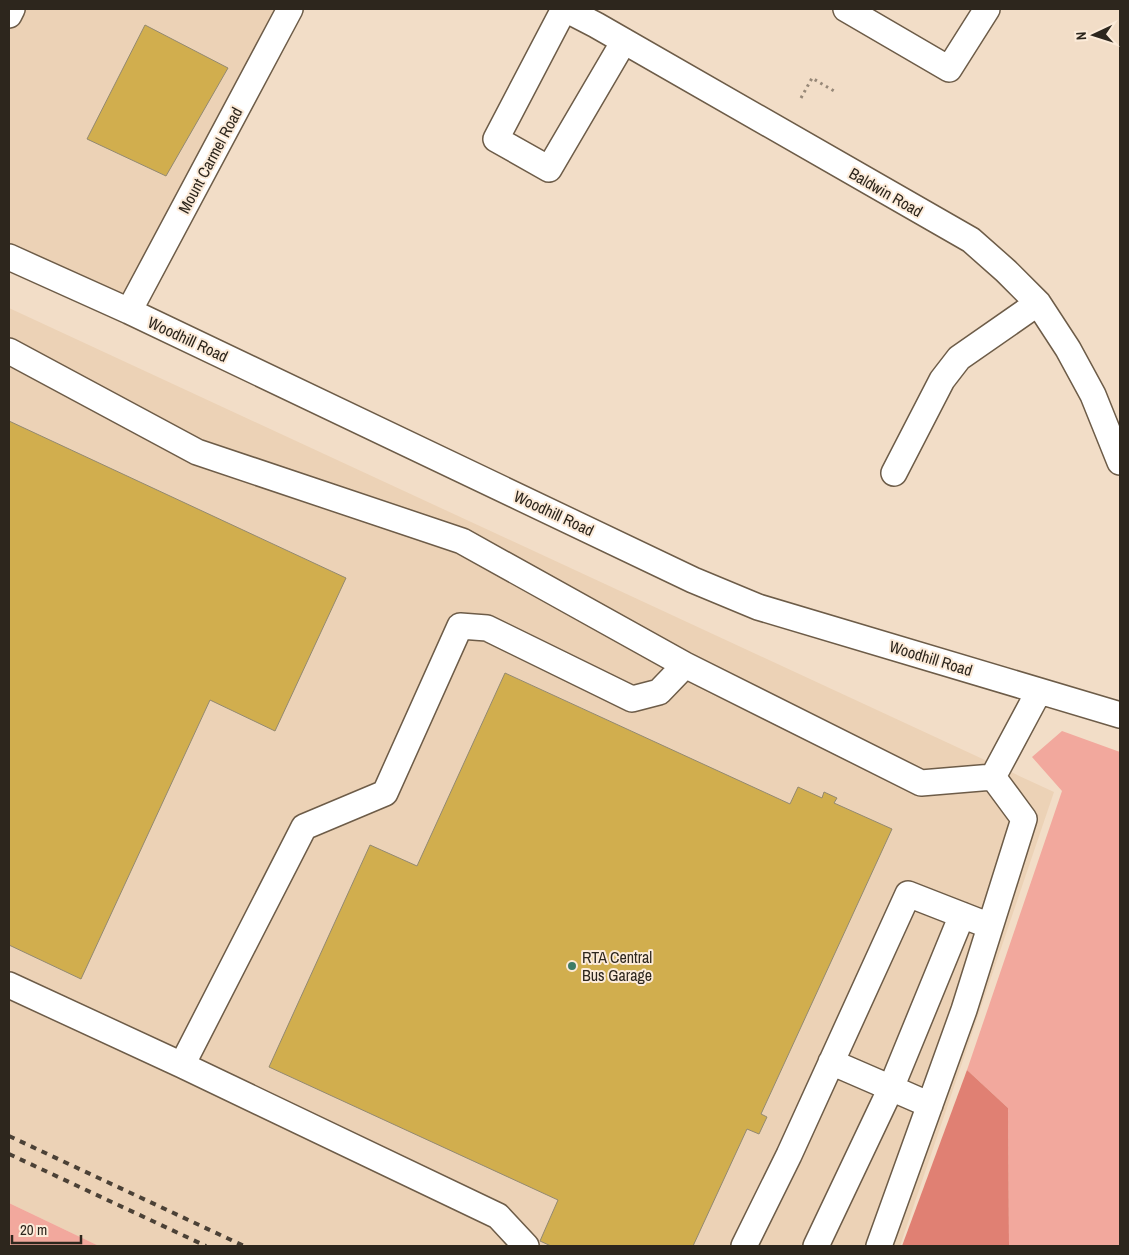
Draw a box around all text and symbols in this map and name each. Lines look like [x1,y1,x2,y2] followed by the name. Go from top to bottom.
[1069,10,1119,60] north arrow
[1072,31,1090,41] text: N
[173,103,247,217] street label: Mount Carmel Road
[845,162,927,222] street label: Baldwin Road
[144,311,232,367] street label: Woodhill Road
[510,485,598,541] street label: Woodhill Road
[887,635,975,681] street label: Woodhill Road
[582,946,652,986] place label: RTA Central Bus Garage
[566,960,578,972] marker: RTA Central Bus Garage
[12,1212,81,1244] scale bar
[20,1219,47,1240] text: 20 m

